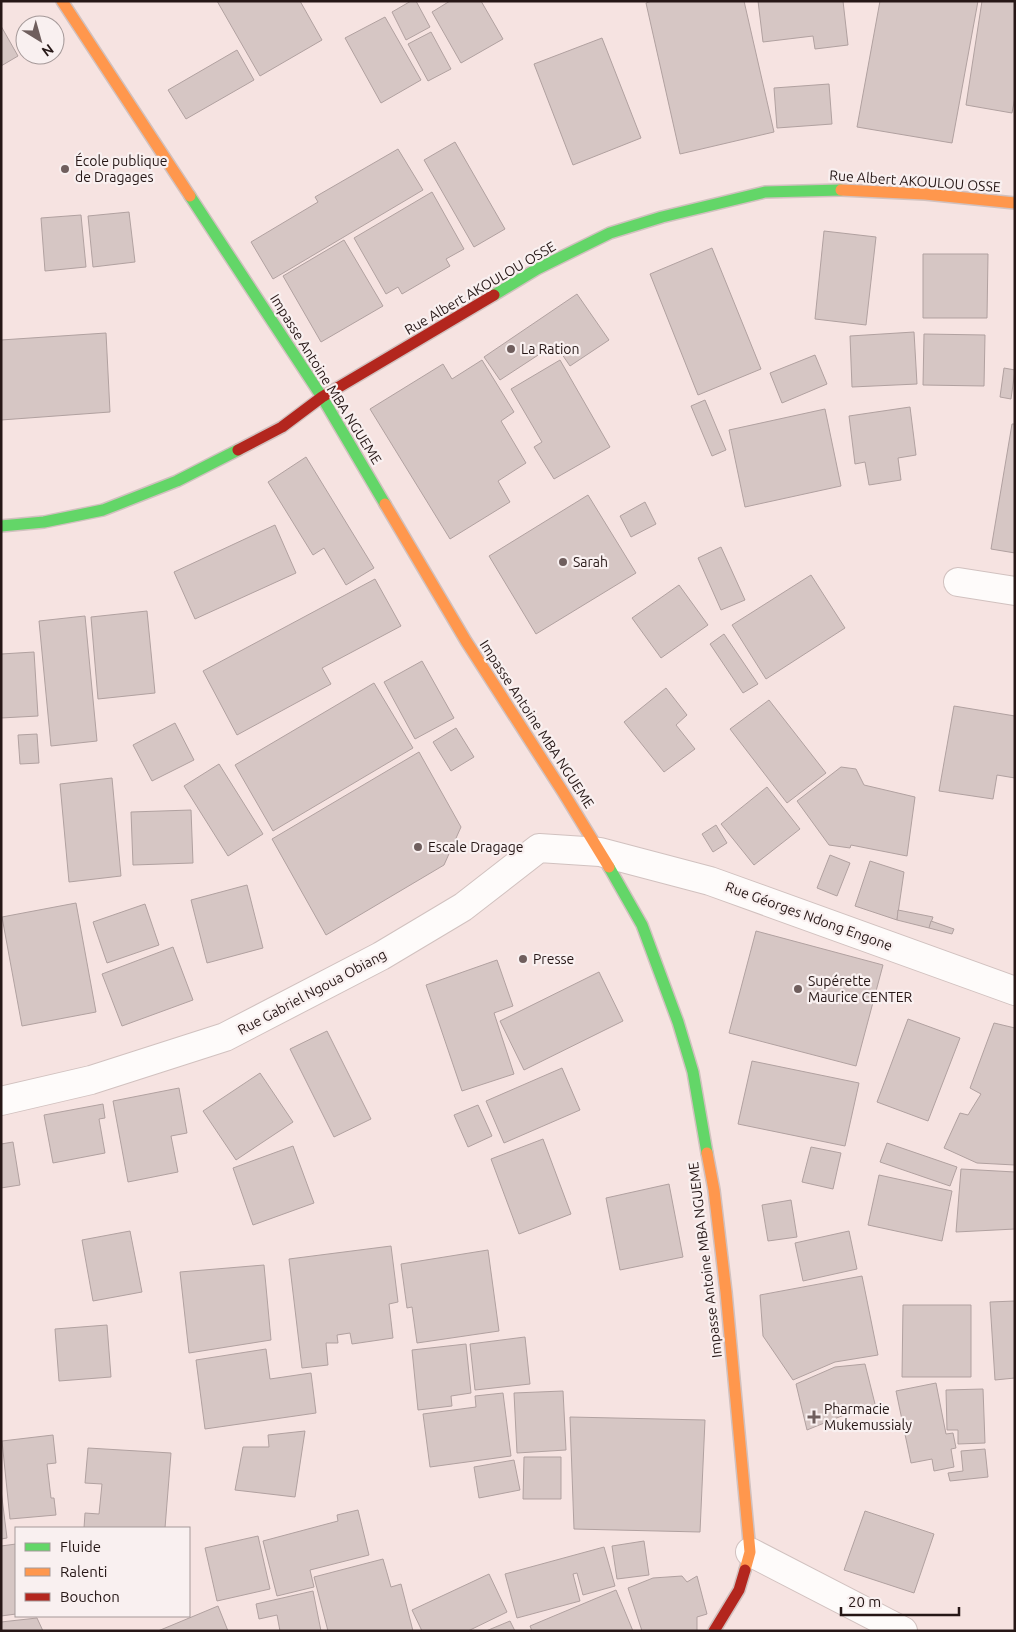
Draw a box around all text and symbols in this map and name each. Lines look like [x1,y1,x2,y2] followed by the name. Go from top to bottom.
[15,15,65,65] north arrow
[39,41,57,60] text: N
[75,152,167,185] place label: École publique de Dragages
[59,163,71,175] marker: École publique de Dragages
[829,167,1001,195] street label: Rue Albert AKOULOU OSSE
[402,238,558,338] street label: Rue Albert AKOULOU OSSE
[267,291,385,467] street label: Impasse Antoine MBA NGUEME
[521,341,580,357] place label: La Ration
[505,343,517,355] marker: La Ration
[573,554,608,570] place label: Sarah
[557,556,569,568] marker: Sarah
[477,637,598,811] street label: Impasse Antoine MBA NGUEME
[428,839,524,855] place label: Escale Dragage
[412,841,424,853] marker: Escale Dragage
[723,878,895,954] street label: Rue Géorges Ndong Engone
[235,946,389,1038] street label: Rue Gabriel Ngoua Obiang
[533,951,574,967] place label: Presse
[517,953,529,965] marker: Presse
[808,973,913,1005] place label: Supérette Maurice CENTER
[792,983,804,995] marker: Supérette Maurice CENTER
[685,1161,725,1359] street label: Impasse Antoine MBA NGUEME
[824,1401,912,1433] place label: Pharmacie Mukemussialy
[808,1411,820,1423] marker: Pharmacie Mukemussialy
[15,1527,190,1617] legend
[60,1538,101,1555] text: Fluide
[60,1563,107,1580] text: Ralenti
[841,1584,958,1616] scale bar
[60,1588,120,1605] text: Bouchon
[848,1593,881,1610] text: 20 m

